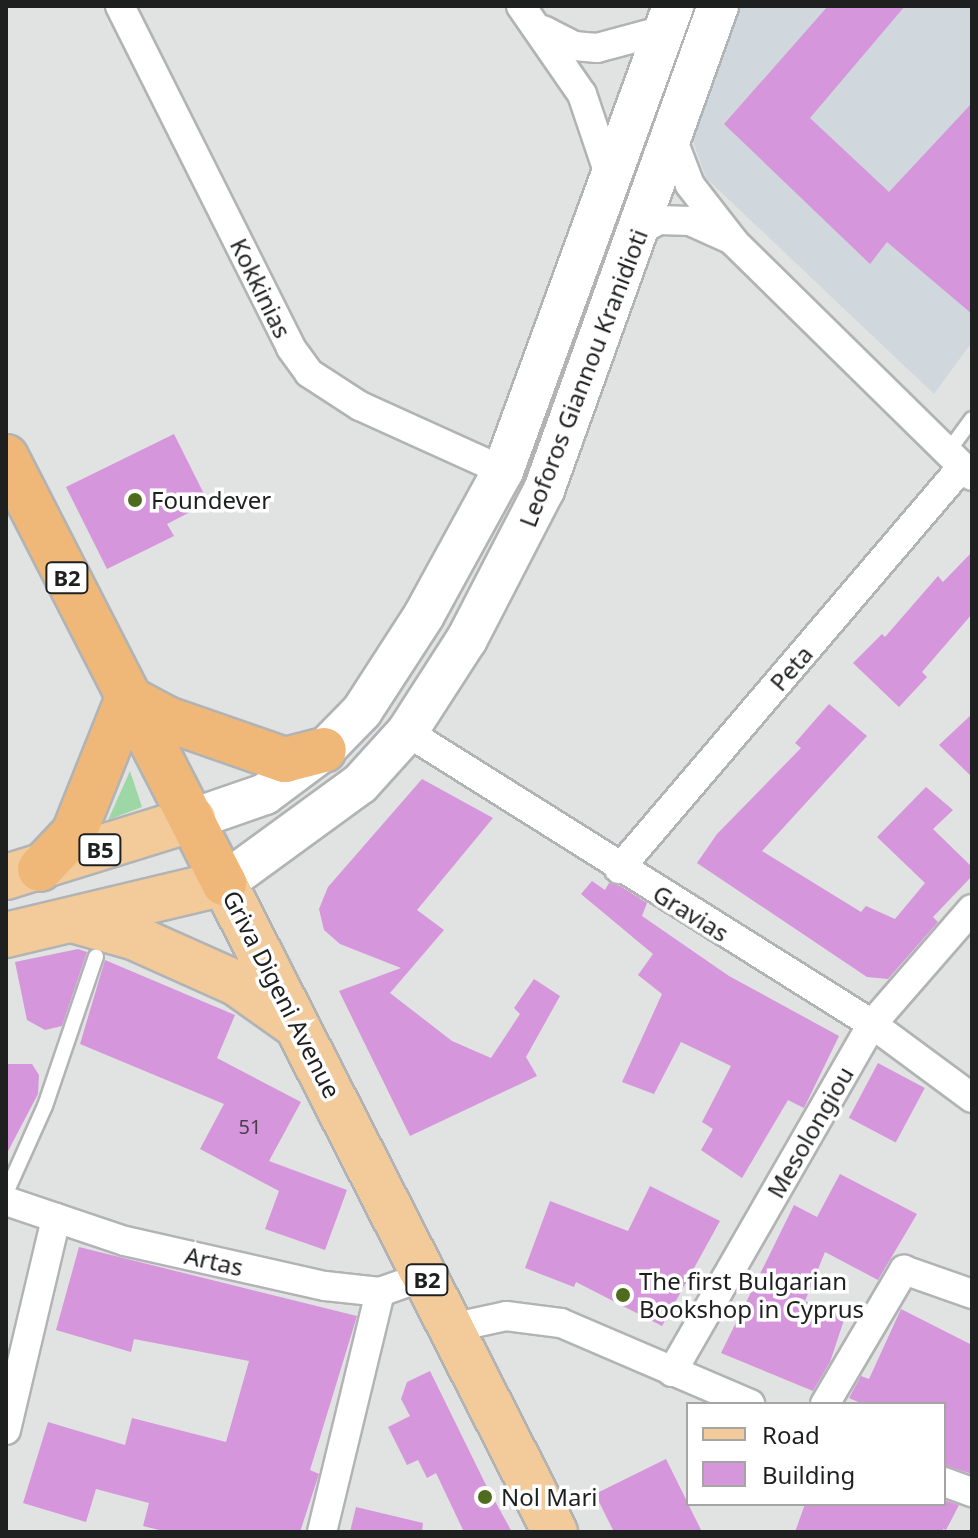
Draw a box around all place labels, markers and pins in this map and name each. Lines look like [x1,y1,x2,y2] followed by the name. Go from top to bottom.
[151,486,271,514] place label: Foundever
[126,491,144,509] marker: Foundever
[639,1267,864,1323] place label: The first Bulgarian Bookshop in Cyprus
[614,1286,632,1304] marker: The first Bulgarian Bookshop in Cyprus
[501,1483,598,1511] place label: Nol Mari
[476,1488,494,1506] marker: Nol Mari

